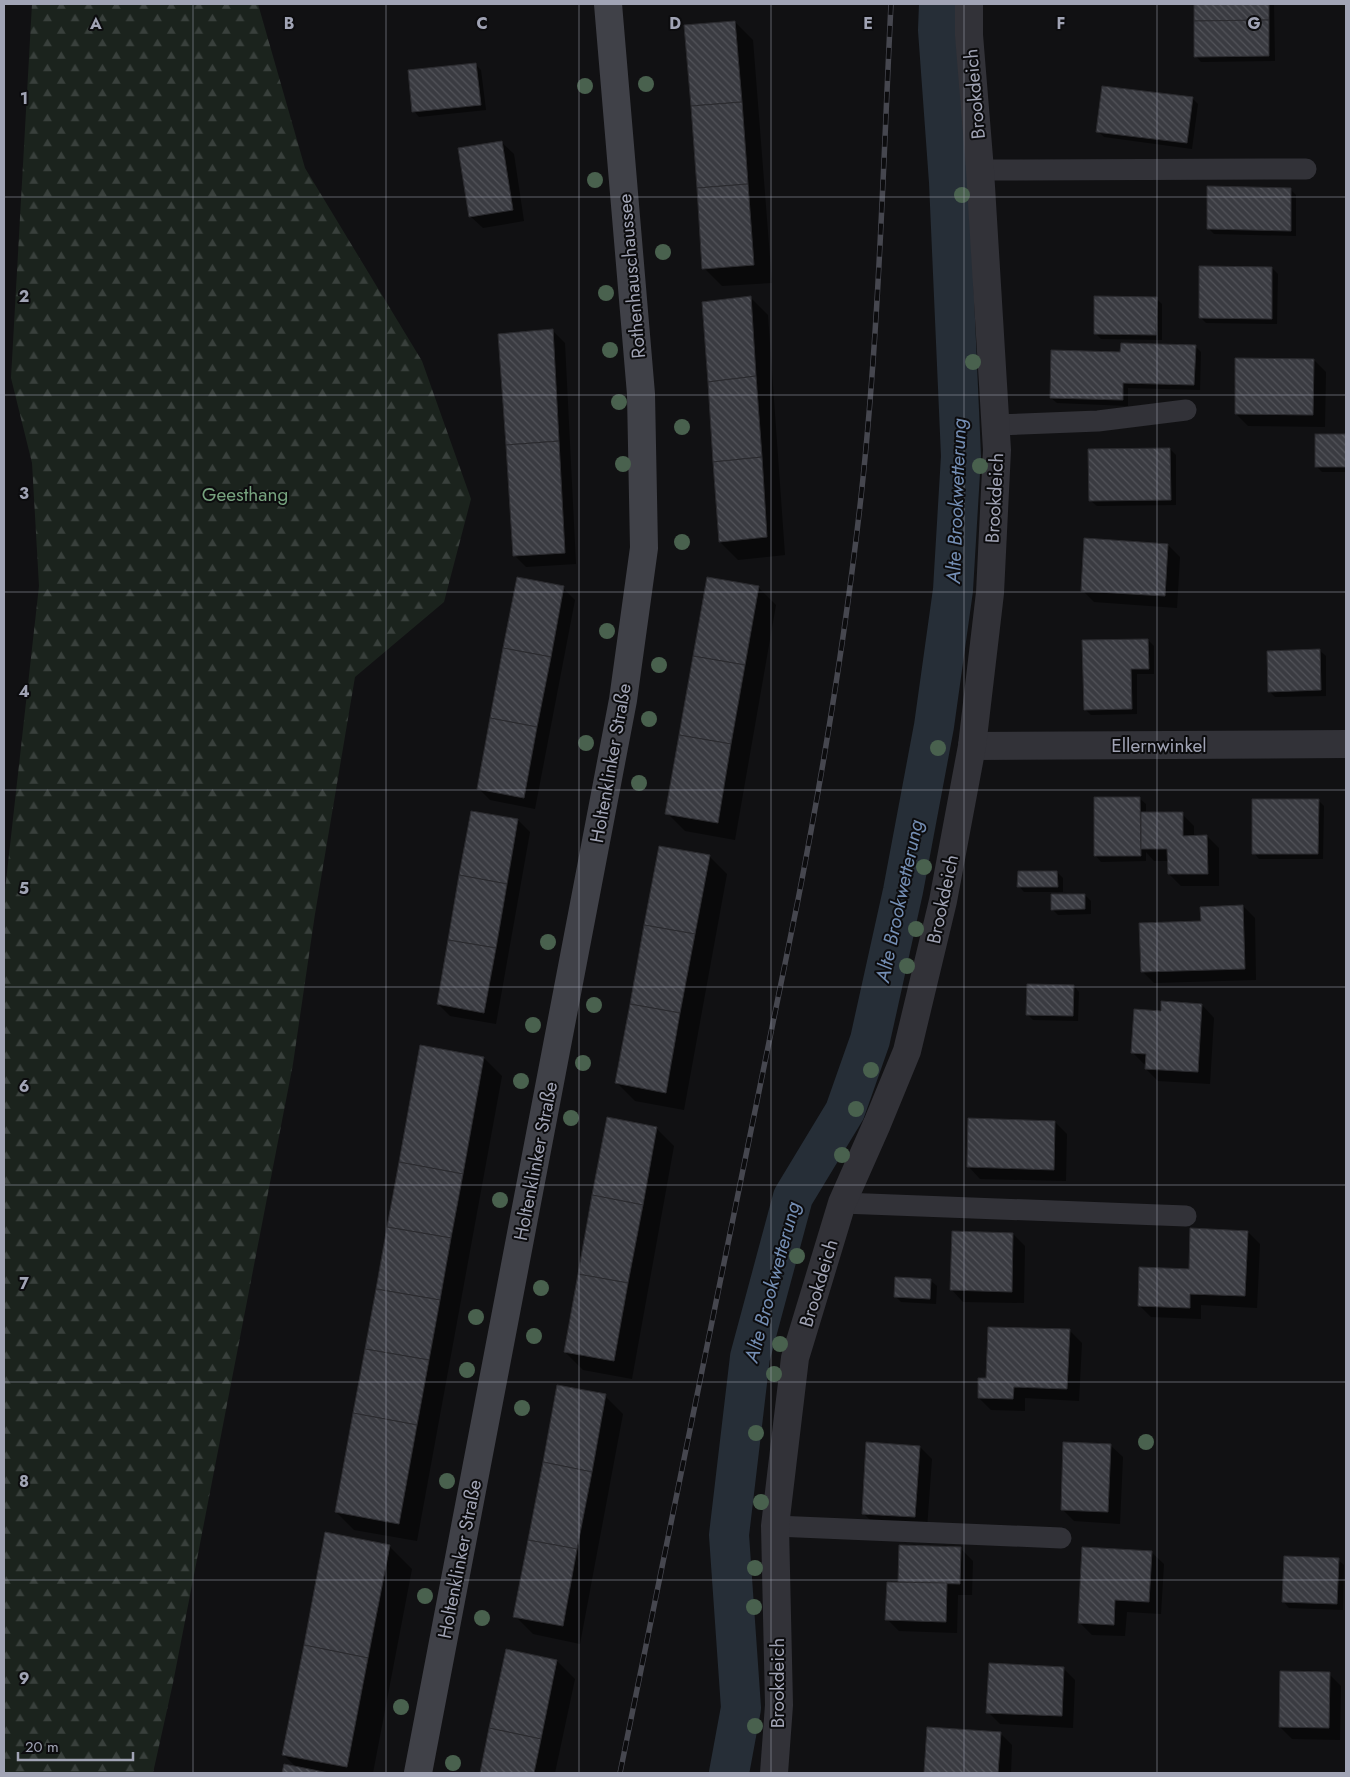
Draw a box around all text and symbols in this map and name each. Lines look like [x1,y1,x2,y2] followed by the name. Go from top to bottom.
[89,12,102,35] text: A
[284,12,294,35] text: B
[476,12,488,35] text: C
[669,12,681,35] text: D
[863,12,873,35] text: E
[1057,12,1065,35] text: F
[1247,12,1261,35] text: G
[957,48,992,140] street label: Brookdeich
[20,87,28,110] text: 1
[611,192,652,359] street label: Rothenhauschaussee
[19,285,29,308] text: 2
[939,418,974,585] water label: Alte Brookwetterung
[979,452,1010,544] street label: Brookdeich
[202,481,288,508] park label: Geesthang
[19,482,29,505] text: 3
[18,680,30,703] text: 4
[583,681,638,845] street label: Holtenklinker Straße
[1111,732,1207,759] street label: Ellernwinkel
[868,817,931,986] water label: Alte Brookwetterung
[920,852,965,946] street label: Brookdeich
[19,877,29,900] text: 5
[19,1075,29,1098] text: 6
[507,1079,564,1243] street label: Holtenklinker Straße
[737,1198,808,1367] water label: Alte Brookwetterung
[792,1236,845,1330] street label: Brookdeich
[19,1272,29,1295] text: 7
[19,1470,29,1493] text: 8
[431,1477,488,1641] street label: Holtenklinker Straße
[764,1638,791,1728] street label: Brookdeich
[19,1667,29,1690] text: 9
[18,1730,132,1762] scale bar
[25,1736,59,1758] text: 20 m

